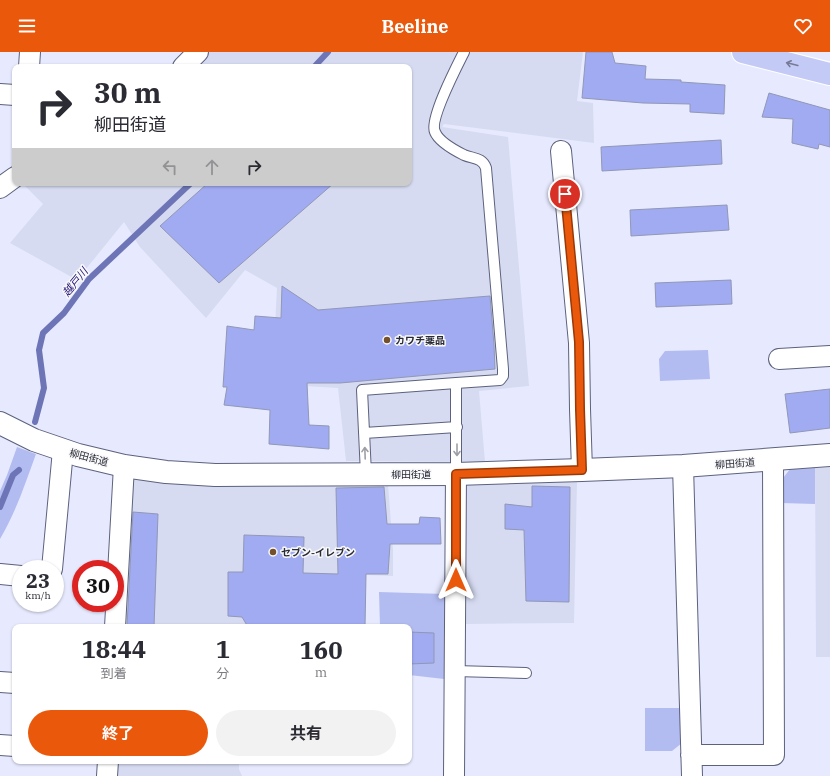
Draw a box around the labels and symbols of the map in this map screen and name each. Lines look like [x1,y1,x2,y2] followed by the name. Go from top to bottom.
[786,60,799,68] one-way arrow
[548,177,582,211] pin
[59,264,91,299] water label: 越戸川
[395,334,445,347] place label: カワチ薬品
[382,335,392,345] marker: カワチ薬品
[453,443,460,456] one-way arrow
[68,446,110,469] street label: 柳田街道
[361,447,369,460] one-way arrow
[715,456,755,471] street label: 柳田街道
[391,468,431,481] street label: 柳田街道
[281,546,355,559] place label: セブン-イレブン
[268,547,278,557] marker: セブン-イレブン
[435,559,477,601] position arrow
[72,560,124,612] speed limit sign: 30

